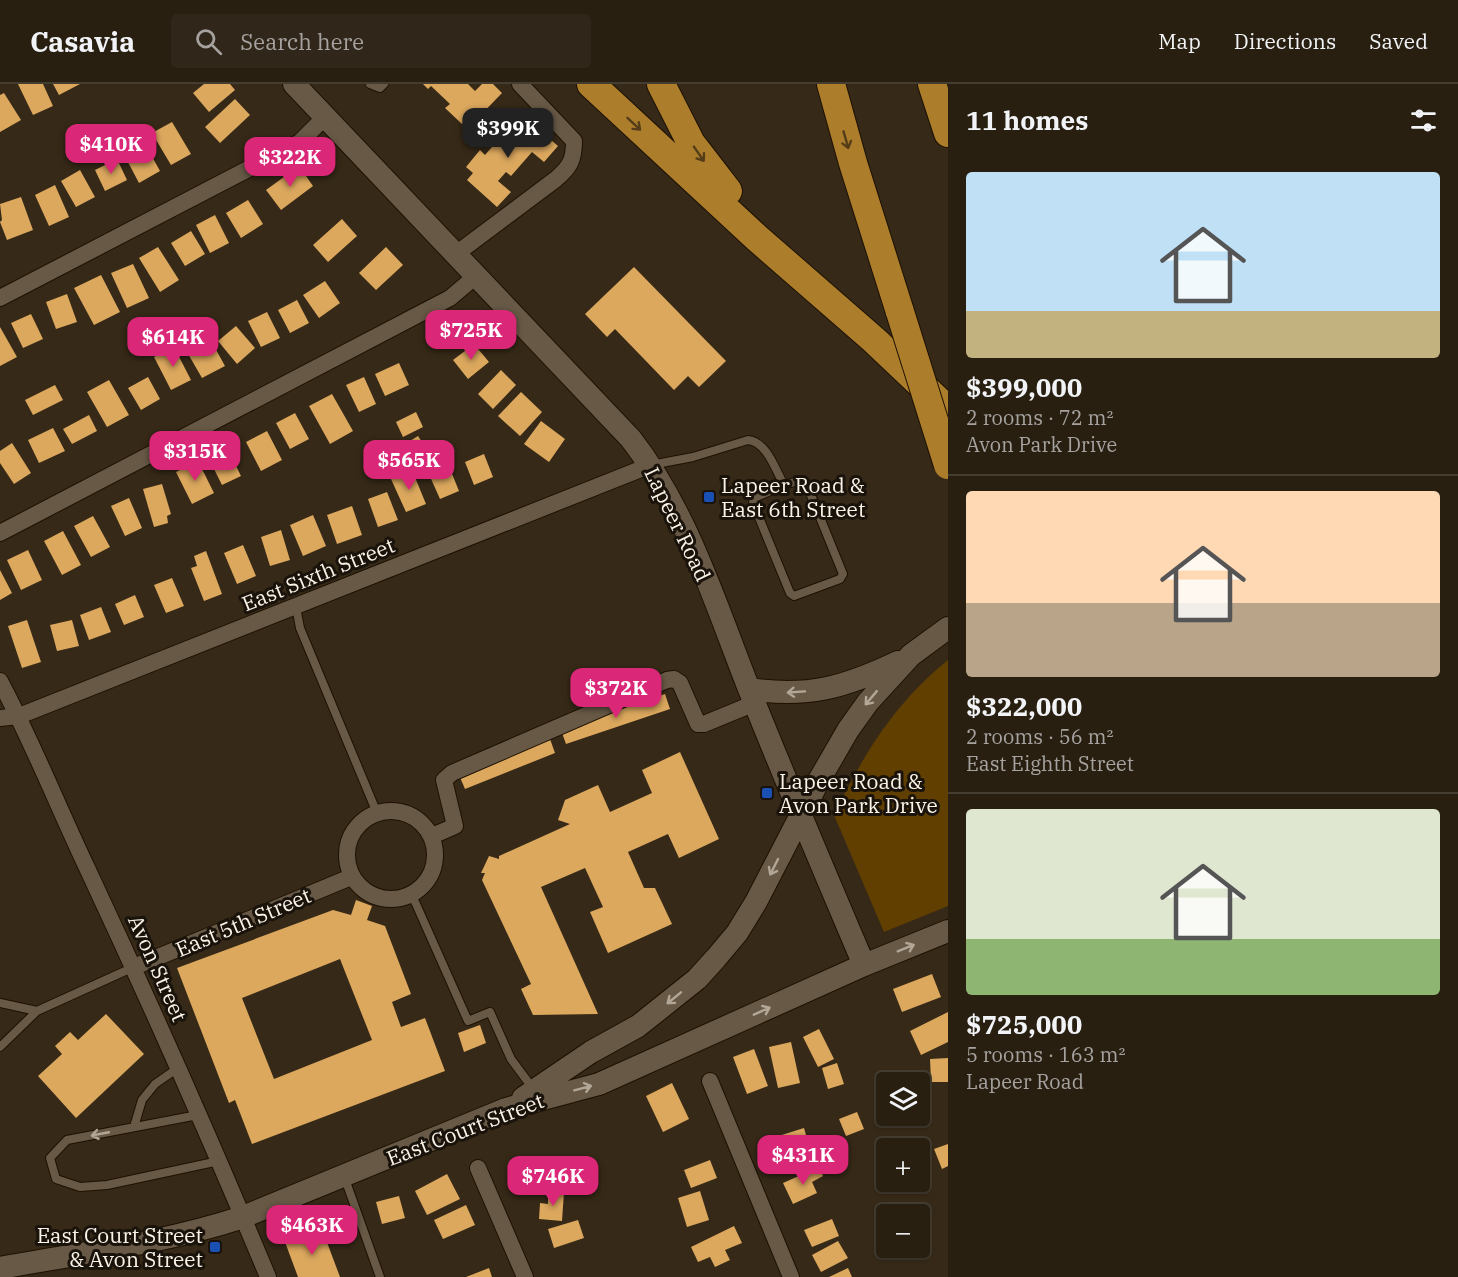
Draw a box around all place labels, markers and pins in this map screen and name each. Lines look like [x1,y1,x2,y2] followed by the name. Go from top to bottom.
[466,108,550,159] pin: $399K
[69,124,153,175] pin: $410K
[248,137,332,188] pin: $322K
[429,310,513,361] pin: $725K
[131,317,215,368] pin: $614K
[153,431,237,482] pin: $315K
[367,440,451,491] pin: $565K
[721,471,865,523] place label: Lapeer Road & East 6th Street
[702,490,716,504] marker: Lapeer Road & East 6th Street
[574,668,658,719] pin: $372K
[779,767,938,819] place label: Lapeer Road & Avon Park Drive
[760,786,774,800] marker: Lapeer Road & Avon Park Drive
[761,1135,845,1186] pin: $431K
[511,1156,595,1207] pin: $746K
[270,1205,354,1256] pin: $463K
[37,1221,203,1273] place label: East Court Street & Avon Street
[208,1240,222,1254] marker: East Court Street & Avon Street

